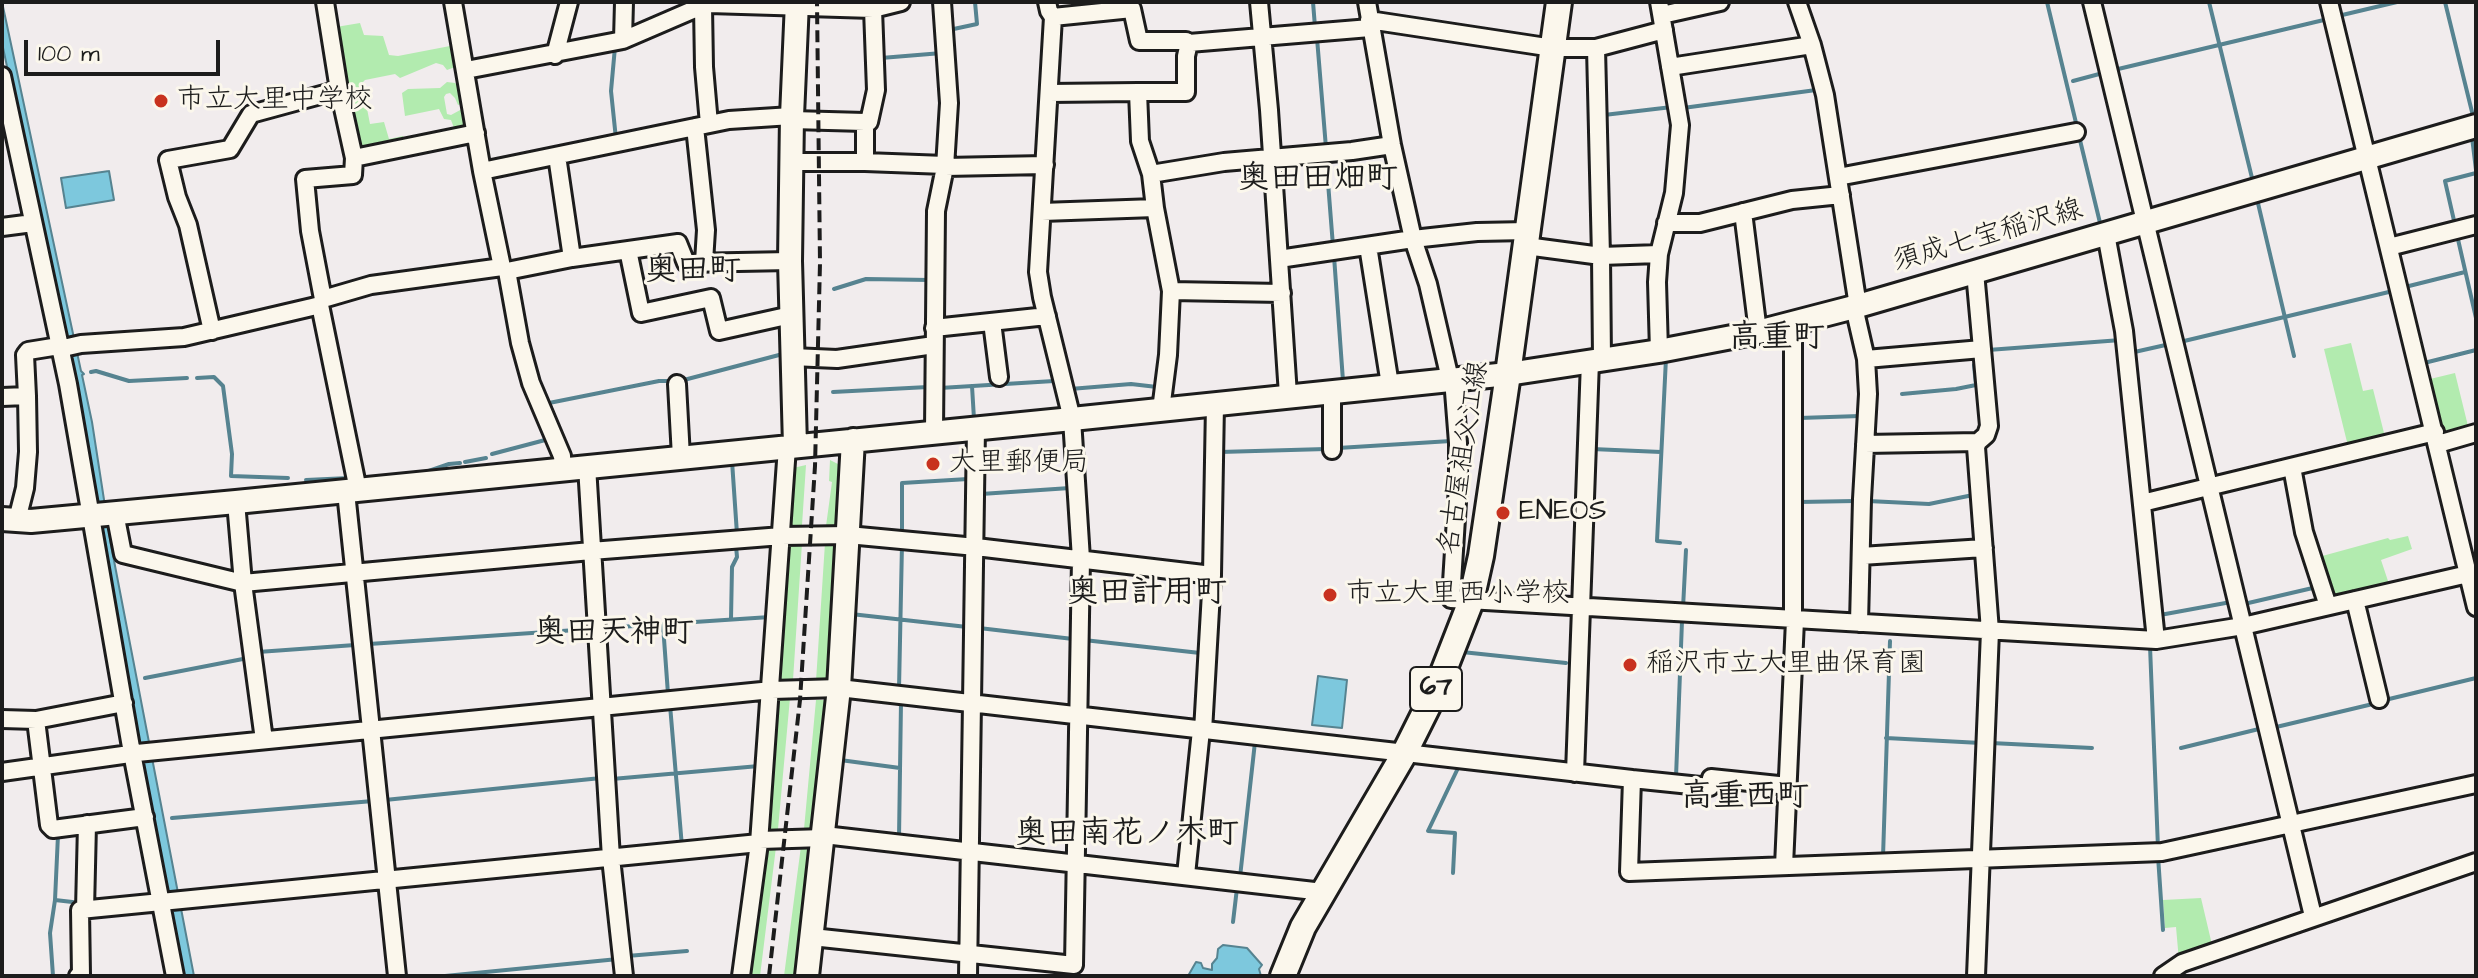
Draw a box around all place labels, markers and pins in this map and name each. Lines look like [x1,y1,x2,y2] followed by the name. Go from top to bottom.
[177,84,373,118] place label: 市立大里中学校
[152,92,170,110] marker: 市立大里中学校
[949,447,1089,481] place label: 大里郵便局
[924,455,942,473] marker: 大里郵便局
[1519,496,1606,530] place label: ENEOS
[1494,504,1512,522] marker: ENEOS
[1346,578,1570,612] place label: 市立大里西小学校
[1321,586,1339,604] marker: 市立大里西小学校
[1646,648,1926,682] place label: 稲沢市立大里曲保育園
[1621,656,1639,674] marker: 稲沢市立大里曲保育園

